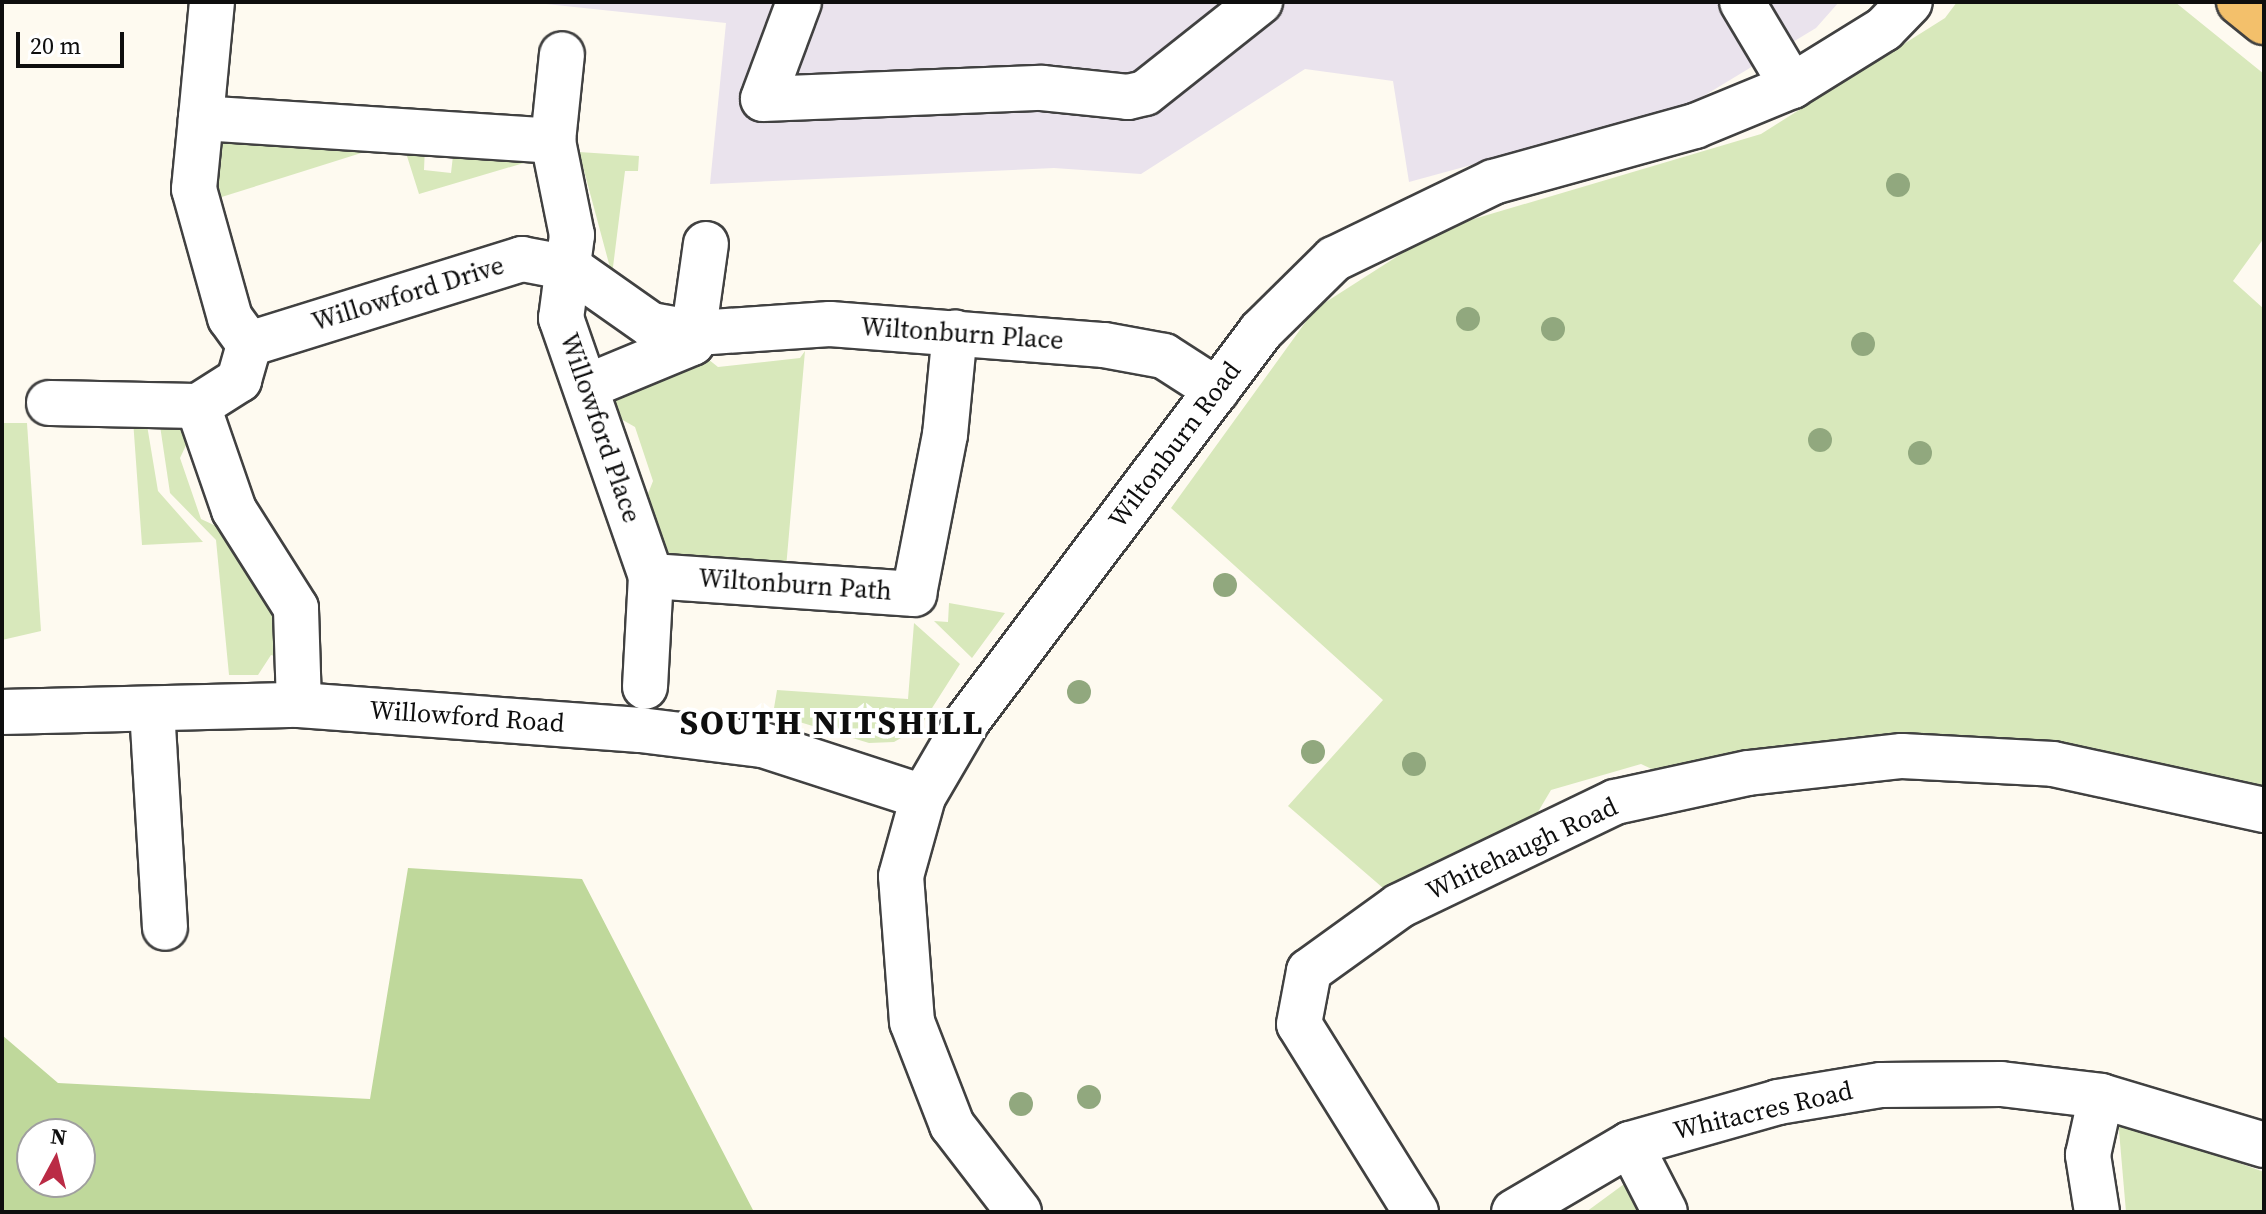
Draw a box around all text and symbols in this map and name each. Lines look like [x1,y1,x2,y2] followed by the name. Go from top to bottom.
[20,16,128,66] scale bar
[30,29,81,62] text: 20 m
[308,250,508,338] street label: Willowford Drive
[860,311,1064,357] street label: Wiltonburn Place
[553,329,647,527] street label: Willowford Place
[1102,356,1248,534] street label: Wiltonburn Road
[697,563,893,607] street label: Wiltonburn Path
[368,695,566,739] street label: Willowford Road
[680,703,984,743] district label: SOUTH NITSHILL
[1421,791,1623,907] street label: Whitehaugh Road
[1670,1075,1856,1147] street label: Whitacres Road
[16,1118,96,1198] north arrow
[49,1120,68,1152] text: N

